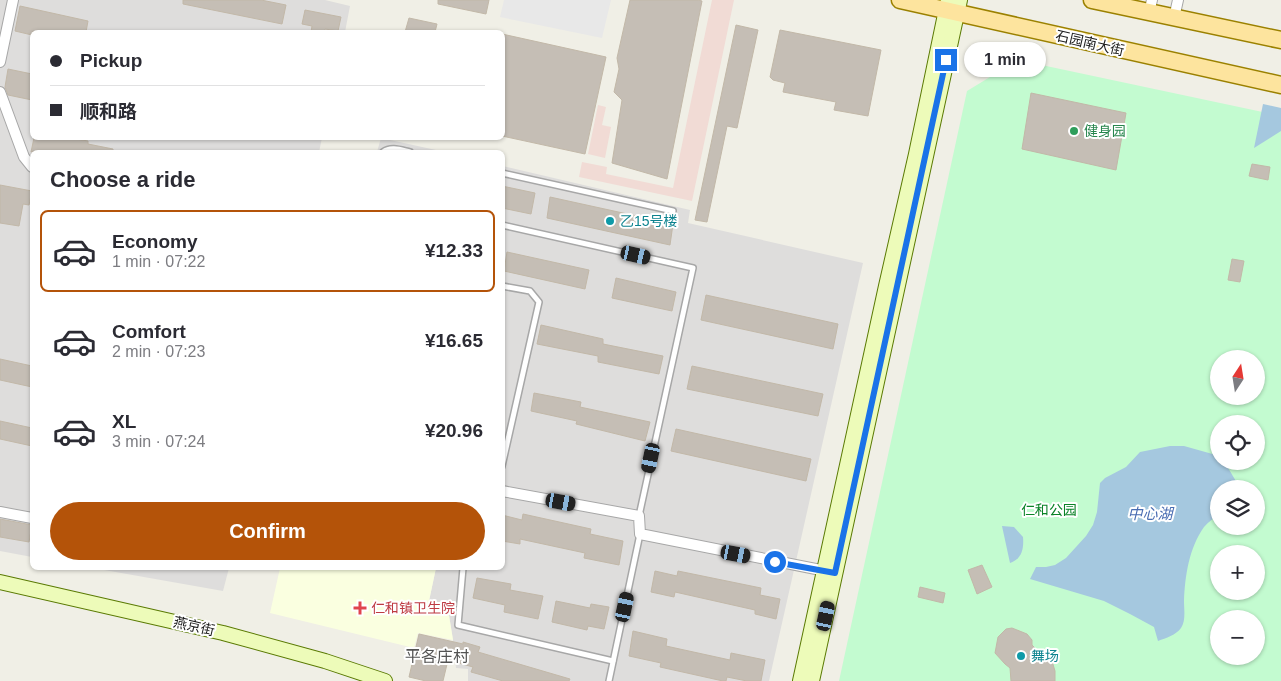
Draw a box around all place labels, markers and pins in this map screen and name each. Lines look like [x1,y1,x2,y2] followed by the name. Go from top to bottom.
[1084,123,1126,139] place label: 健身园
[1068,125,1080,137] marker: 健身园
[620,213,678,229] place label: 乙15号楼
[604,215,616,227] marker: 乙15号楼
[371,600,455,616] place label: 仁和镇卫生院
[353,601,367,615] marker: 仁和镇卫生院
[1031,648,1059,664] place label: 舞场
[1015,650,1027,662] marker: 舞场

